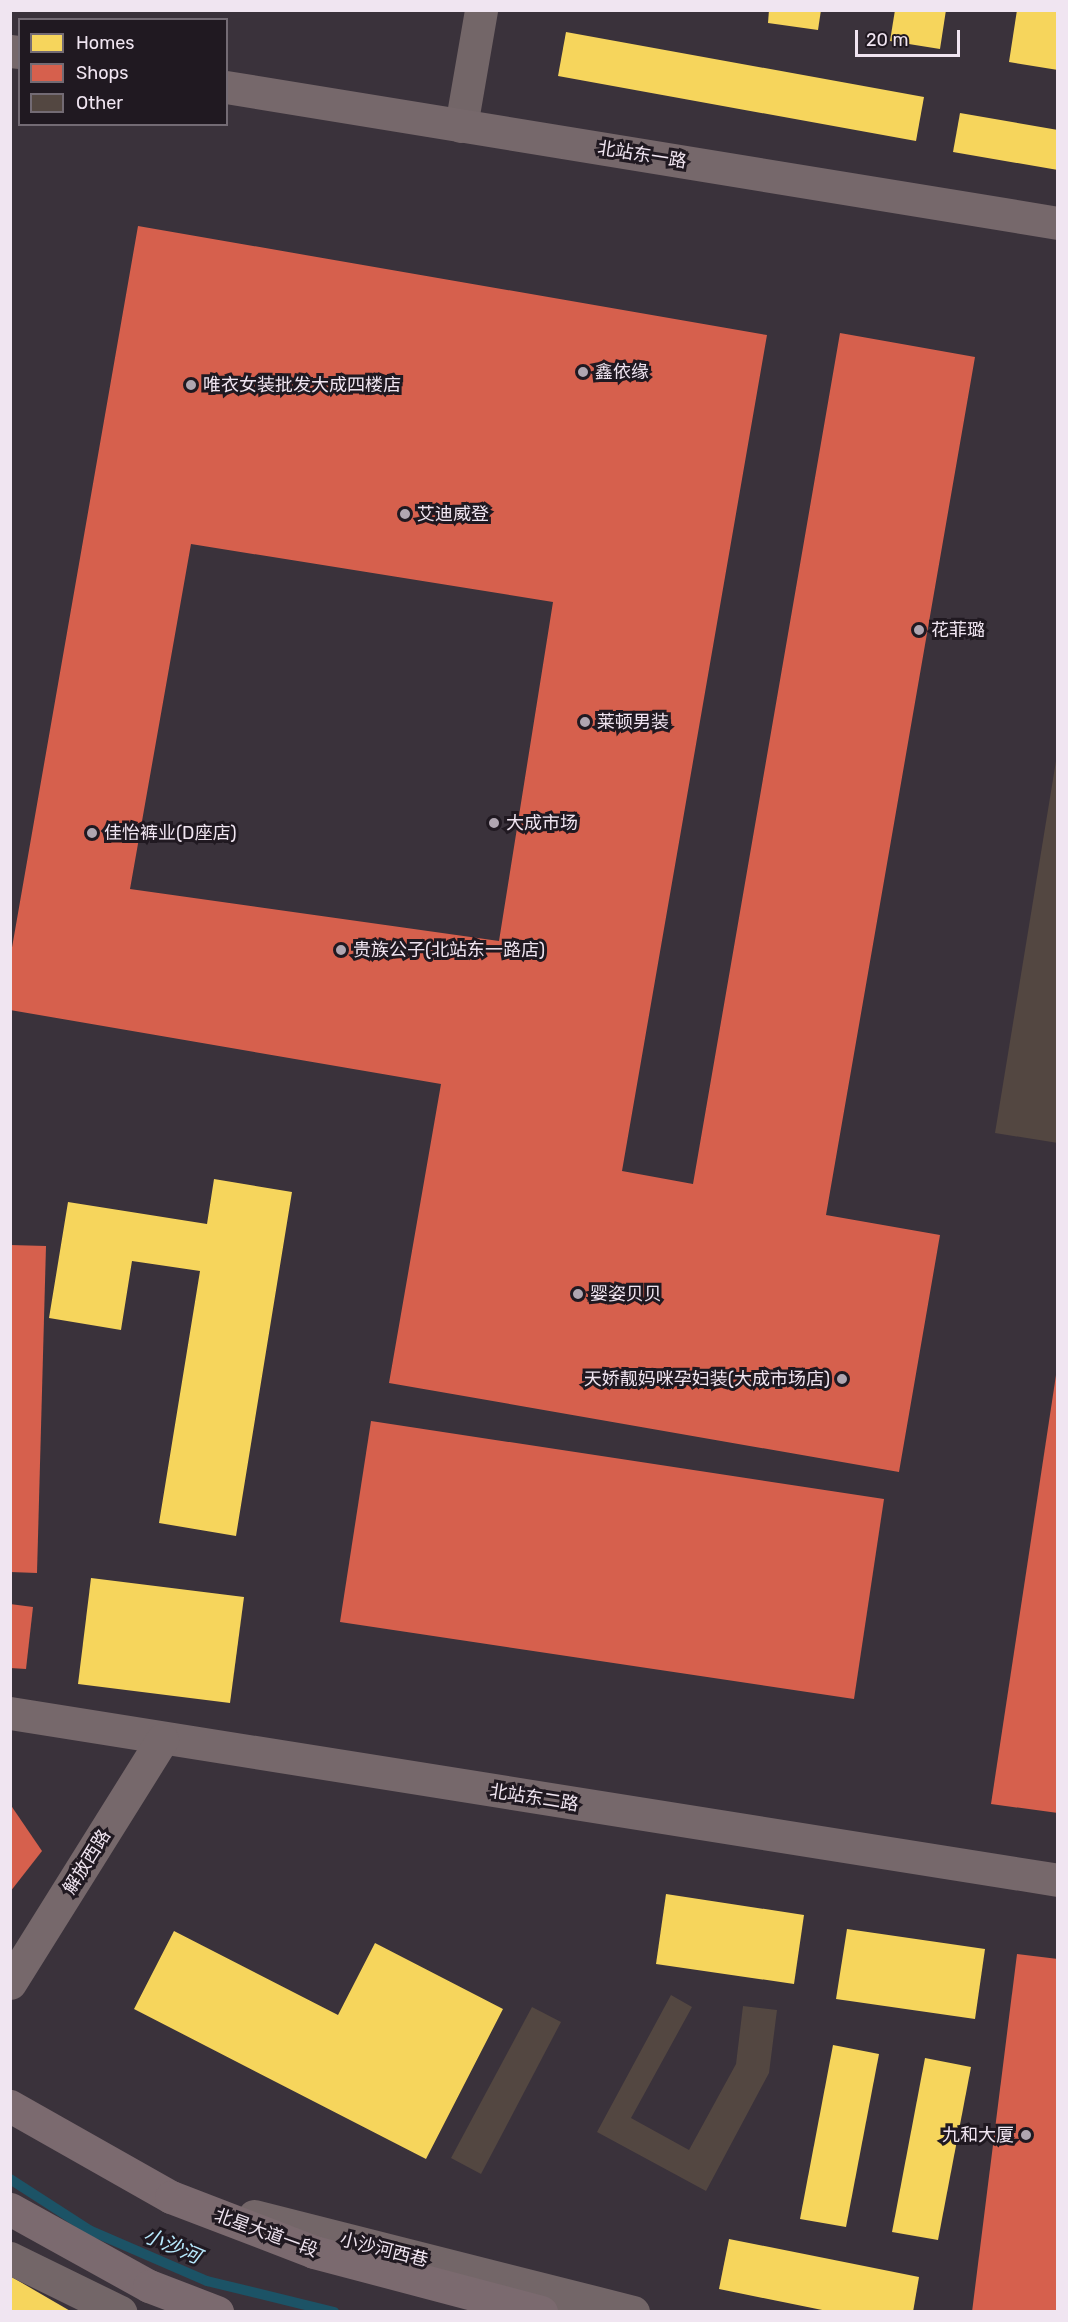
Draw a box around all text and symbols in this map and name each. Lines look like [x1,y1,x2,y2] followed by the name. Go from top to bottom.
[18,18,228,126] legend
[858,18,963,56] scale bar
[866,29,908,51] text: 20 m
[76,32,134,54] text: Homes
[76,62,128,84] text: Shops
[76,92,123,114] text: Other
[596,137,688,173] street label: 北站东一路
[595,361,649,383] place label: 鑫依缘
[576,365,590,379] marker: 鑫依缘
[203,374,401,396] place label: 唯衣女装批发大成四楼店
[184,378,198,392] marker: 唯衣女装批发大成四楼店
[417,503,489,525] place label: 艾迪威登
[398,507,412,521] marker: 艾迪威登
[931,619,985,641] place label: 花菲璐
[912,623,926,637] marker: 花菲璐
[597,711,669,733] place label: 莱顿男装
[578,715,592,729] marker: 莱顿男装
[506,812,578,834] place label: 大成市场
[487,816,501,830] marker: 大成市场
[104,822,237,844] place label: 佳怡裤业(D座店)
[85,826,99,840] marker: 佳怡裤业(D座店)
[353,939,545,961] place label: 贵族公子(北站东一路店)
[334,943,348,957] marker: 贵族公子(北站东一路店)
[590,1283,662,1305] place label: 婴姿贝贝
[571,1287,585,1301] marker: 婴姿贝贝
[584,1368,830,1390] place label: 天娇靓妈咪孕妇装(大成市场店)
[835,1372,849,1386] marker: 天娇靓妈咪孕妇装(大成市场店)
[488,1780,580,1816] street label: 北站东二路
[59,1826,115,1898] street label: 解放西路
[942,2124,1014,2146] place label: 九和大厦
[1019,2128,1033,2142] marker: 九和大厦
[212,2204,320,2262] street label: 北星大道一段
[140,2223,204,2269] water label: 小沙河
[338,2229,430,2271] street label: 小沙河西巷

